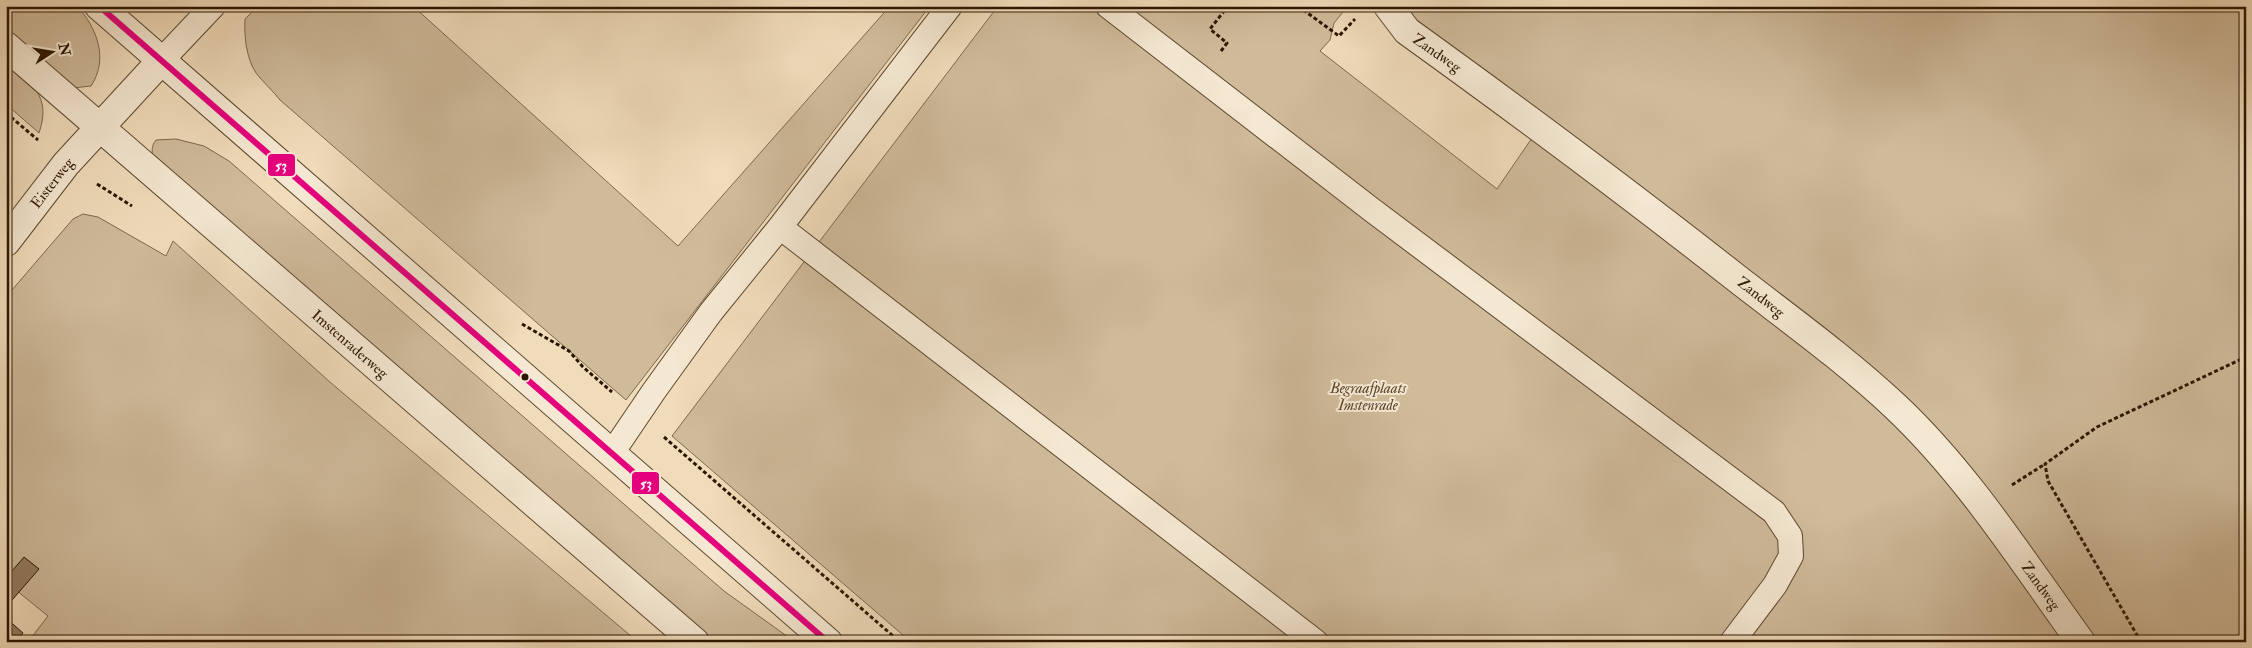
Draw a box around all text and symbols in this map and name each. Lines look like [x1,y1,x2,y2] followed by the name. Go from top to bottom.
[28,28,78,78] north arrow
[1409,30,1465,77] street label: Zandweg
[54,41,74,58] text: N
[267,153,296,177] line badge: 53
[27,154,79,213] street label: Eisterweg
[275,157,287,174] text: 53
[1733,273,1789,322] street label: Zandweg
[307,306,392,383] street label: Imstenraderweg
[520,372,530,382] unlabelled marker
[1329,379,1407,415] park label: Begraafplaats Imstenrade
[631,471,660,495] line badge: 53
[640,475,652,492] text: 53
[2017,558,2065,615] street label: Zandweg

